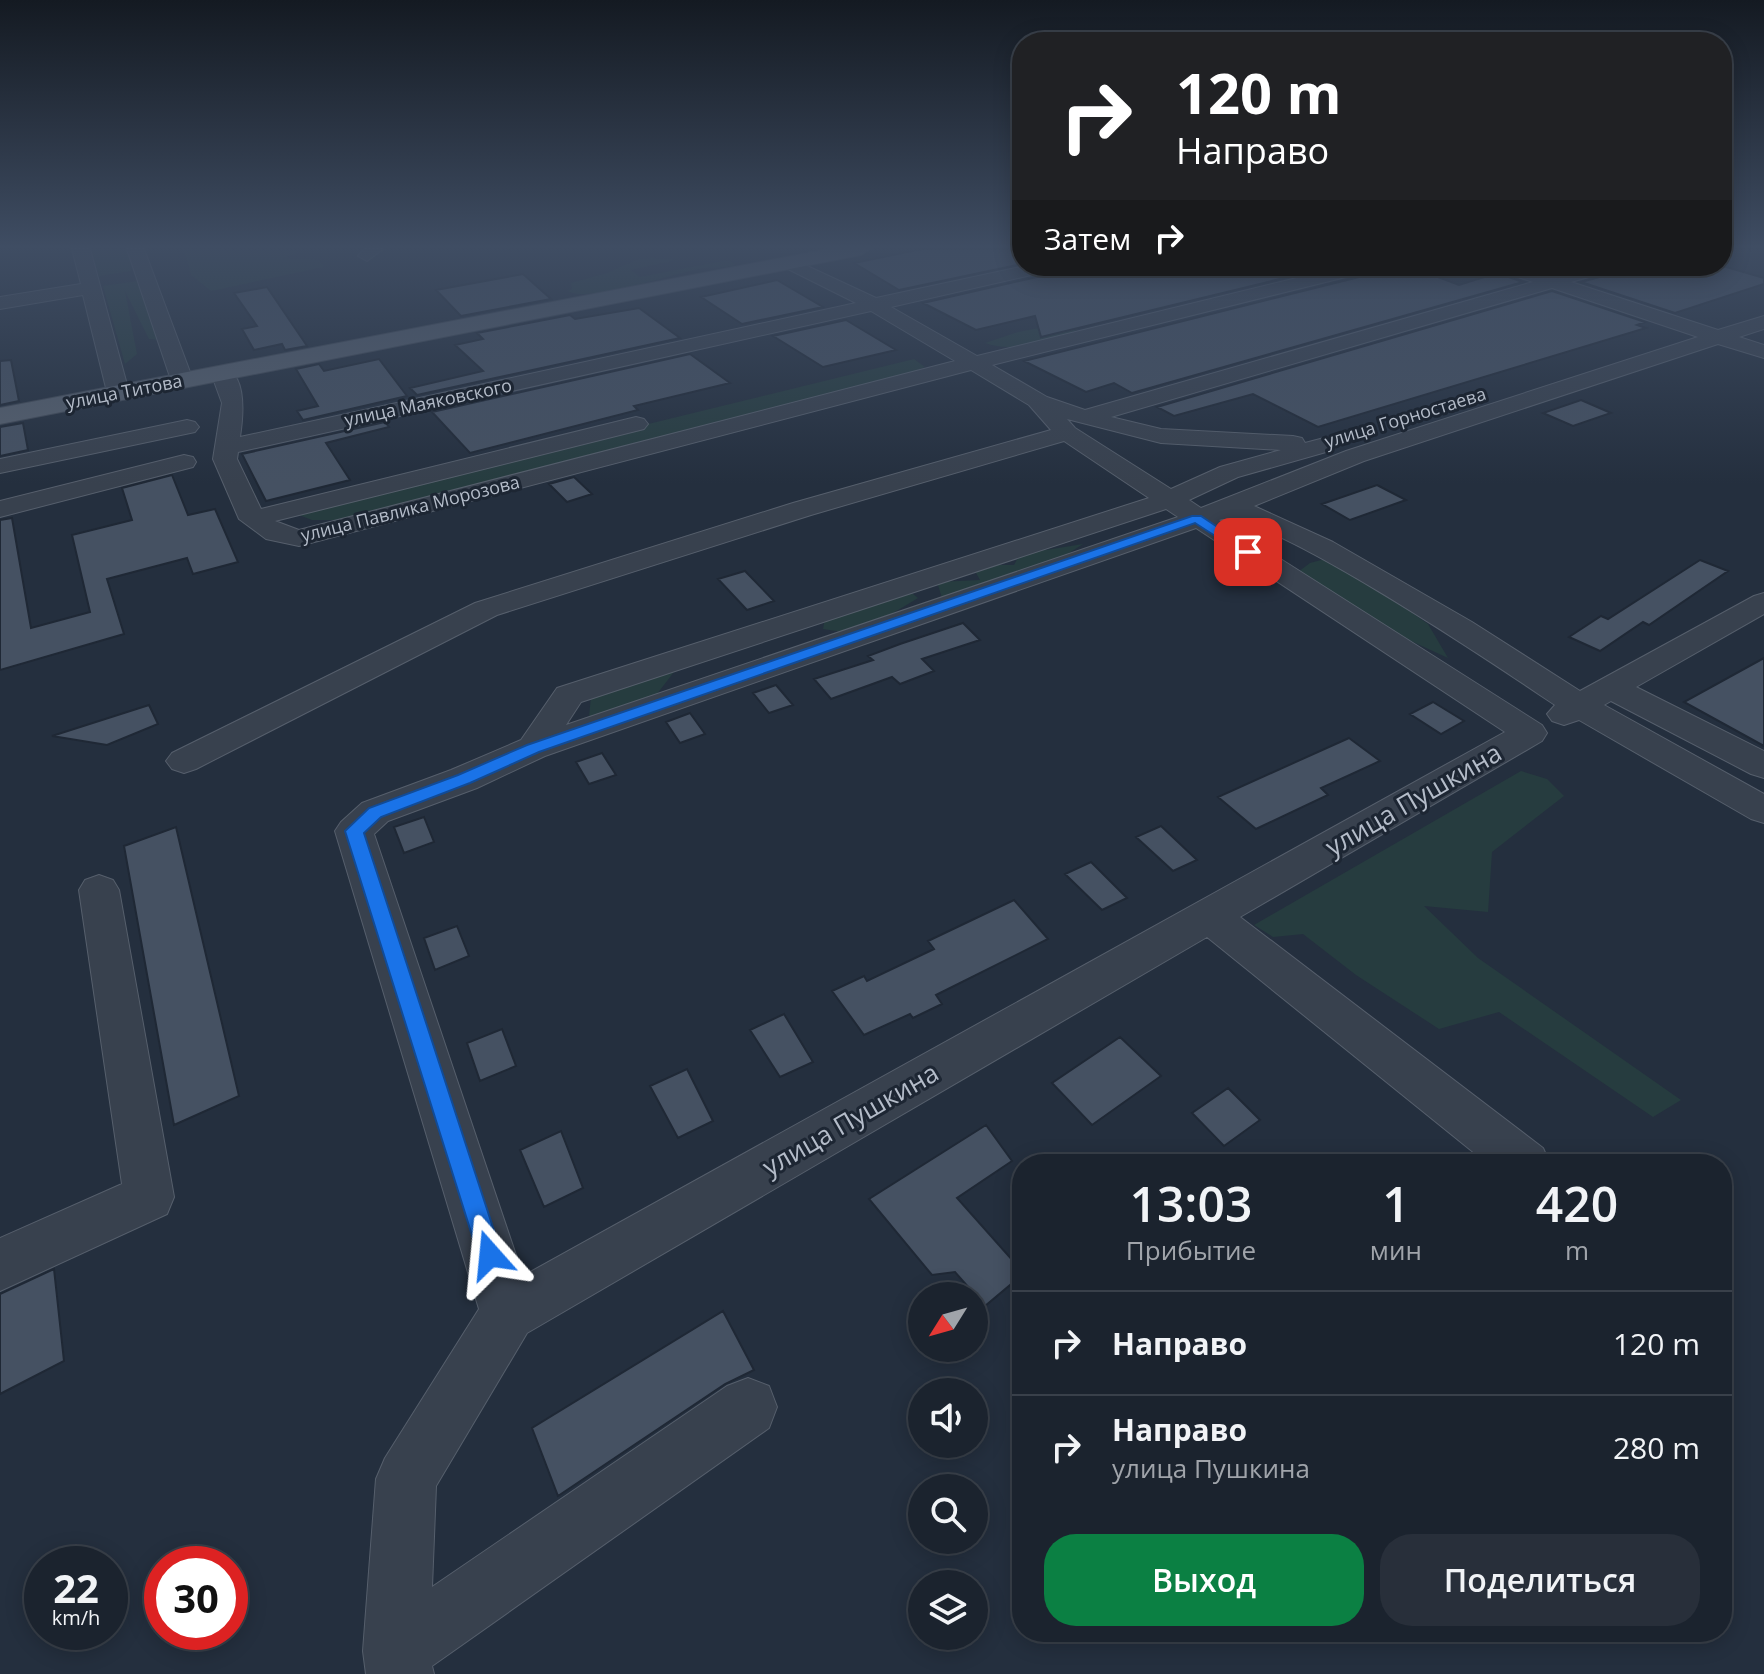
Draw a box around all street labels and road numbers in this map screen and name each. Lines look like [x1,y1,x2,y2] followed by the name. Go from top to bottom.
[64,368,184,414] street label: улица Титова
[342,373,514,431] street label: улица Маяковского
[1321,381,1489,453] street label: улица Горностаева
[298,469,522,547] street label: улица Павлика Морозова
[1318,734,1508,864] street label: улица Пушкина
[755,1054,945,1184] street label: улица Пушкина

